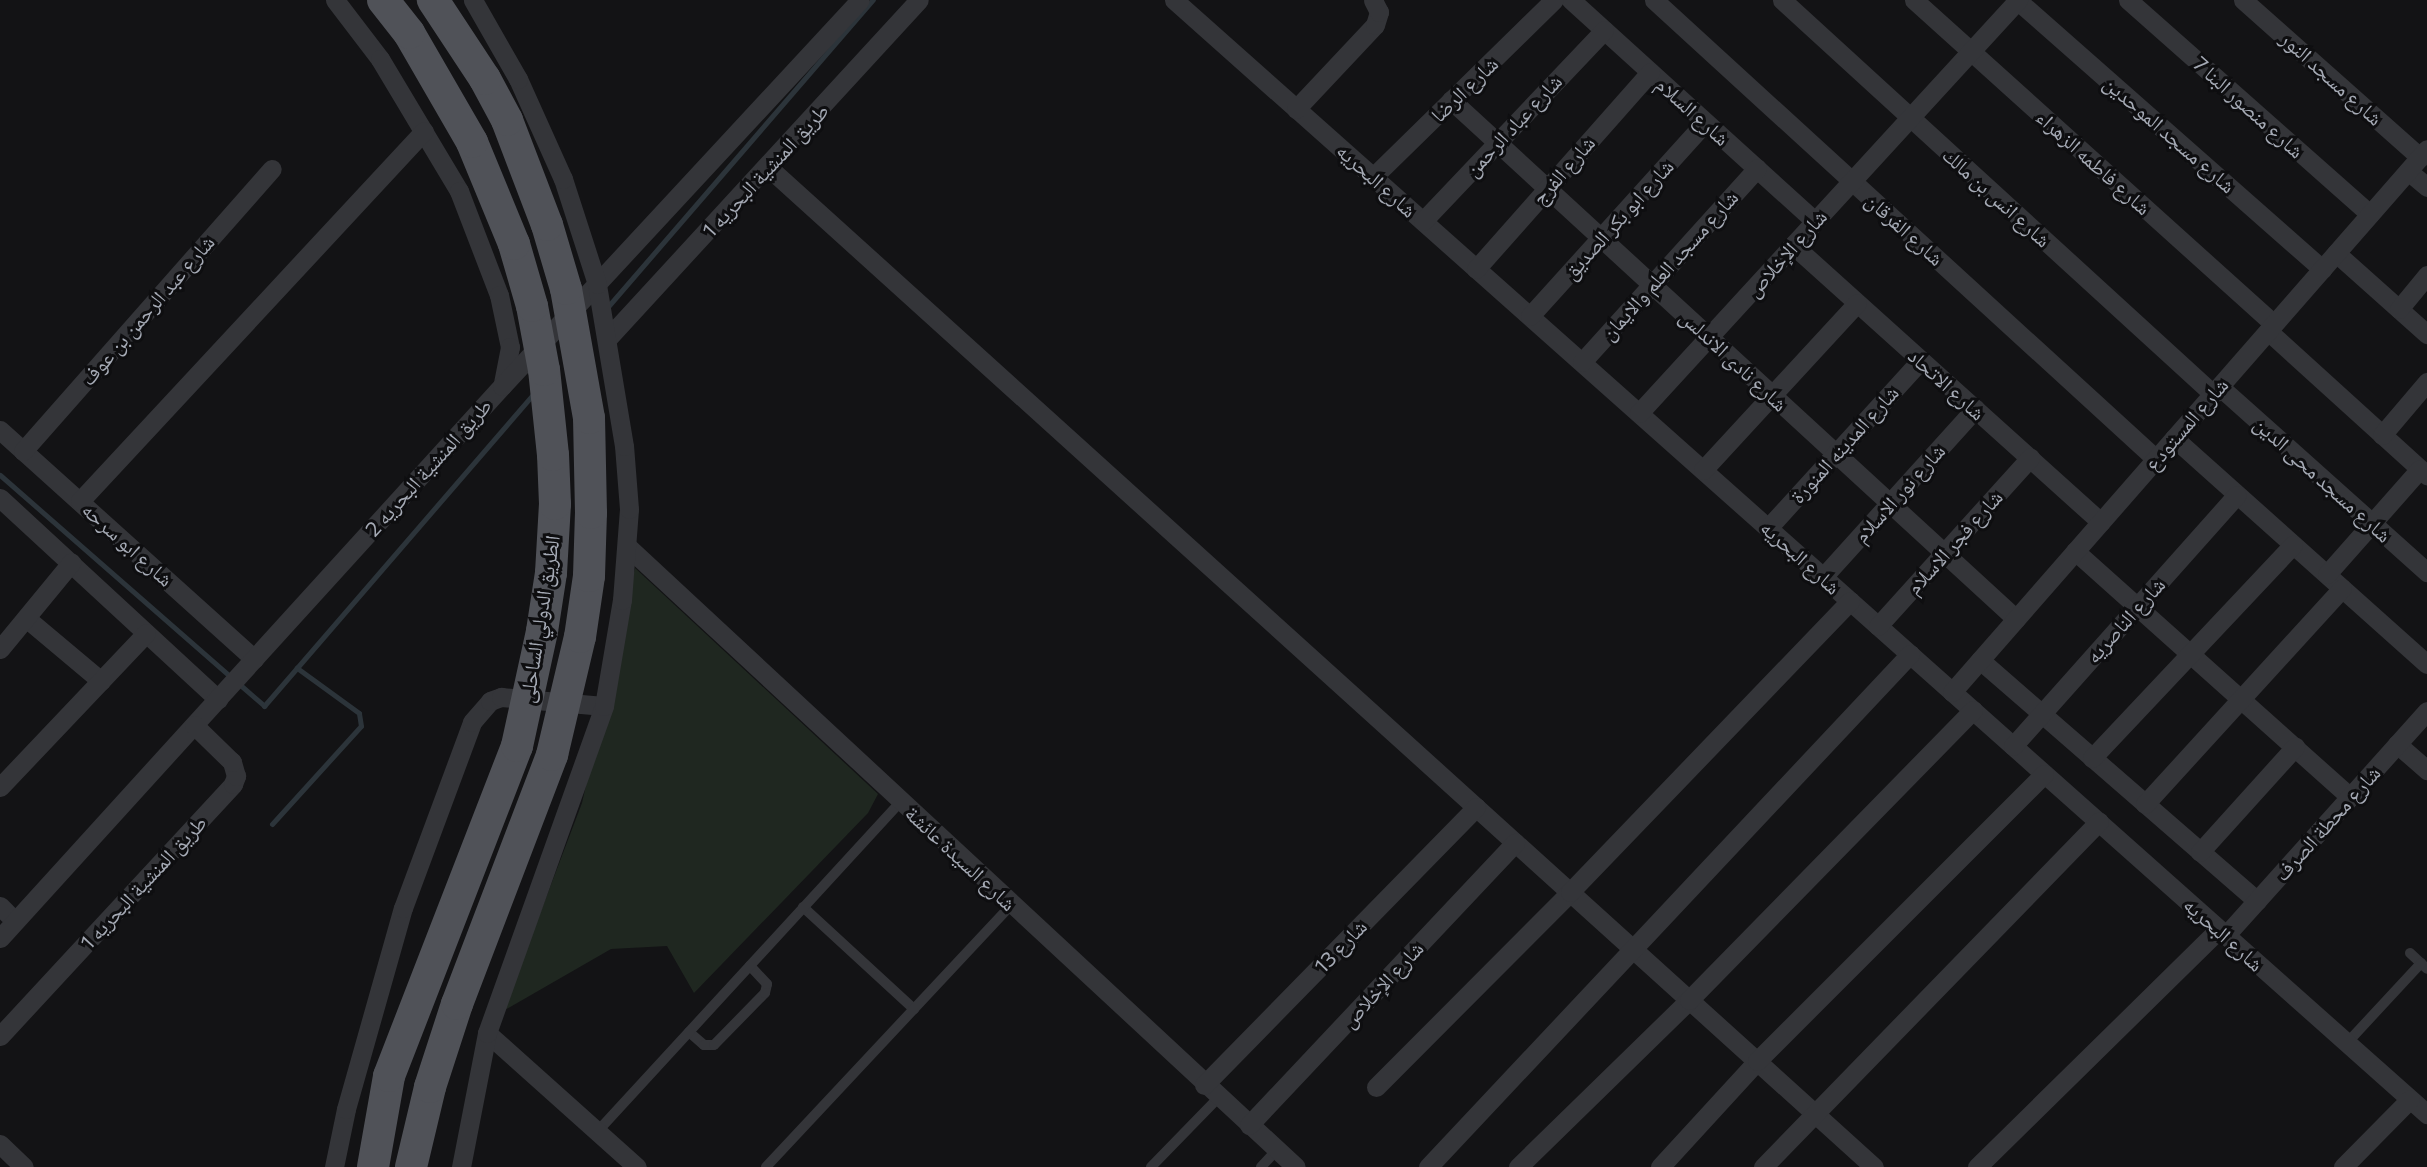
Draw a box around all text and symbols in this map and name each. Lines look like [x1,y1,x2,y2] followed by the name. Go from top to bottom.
[2276,26,2388,130] street label: شارع مسجد النور
[1425,51,1503,127] street label: شارع الرضا
[2189,51,2309,163] street label: شارع منصور البنا 7
[1459,69,1567,181] street label: شارع عباد الرحمن
[2099,70,2241,198] street label: شارع مسجد الموحدين
[1651,71,1735,151] street label: شارع السلام
[696,98,834,242] street label: طريق المنشية البحريه 1
[2032,104,2156,220] street label: شارع فاطمه الزهراء
[1526,130,1600,210] street label: شارع الفرج
[1332,138,1422,222] street label: شارع البحريه
[1938,142,2056,252] street label: شارع انس بن مالك
[1557,154,1679,284] street label: شارع ابو بكر الصديق
[1595,185,1743,345] street label: شارع مسجد العلم والايمان
[1861,187,1949,271] street label: شارع الفرقان
[1740,204,1832,302] street label: شارع الإخلاص
[75,230,219,390] street label: شارع عبد الرحمن بن عوف
[1675,304,1793,416] street label: شارع نادى الاندلس
[1903,343,1991,425] street label: شارع الاتحاد
[2139,372,2233,476] street label: شارع المستودع
[1785,380,1903,508] street label: شارع المدينه المنورة
[360,393,496,541] street label: طريق المنشية البحريه 2
[2249,411,2397,547] street label: شارع مسجد محى الدين
[1848,438,1950,548] street label: شارع نور الاسلام
[1900,485,2008,599] street label: شارع فجر الاسلام
[77,497,179,591] street label: شارع ابو سرحه
[1756,515,1846,599] street label: شارع البحريه
[513,533,565,705] street label: الطريق الدولي الساحلى
[2080,572,2170,668] street label: شارع الناصريه
[2269,760,2385,886] street label: شارع محطة الصرف
[900,800,1022,916] street label: شارع السيدة عائشة
[74,810,212,954] street label: طريق المنشية البحريه 1
[2179,892,2269,976] street label: شارع البحريه
[1308,914,1372,978] street label: شارع 13
[1336,936,1428,1032] street label: شارع الإخلاص

